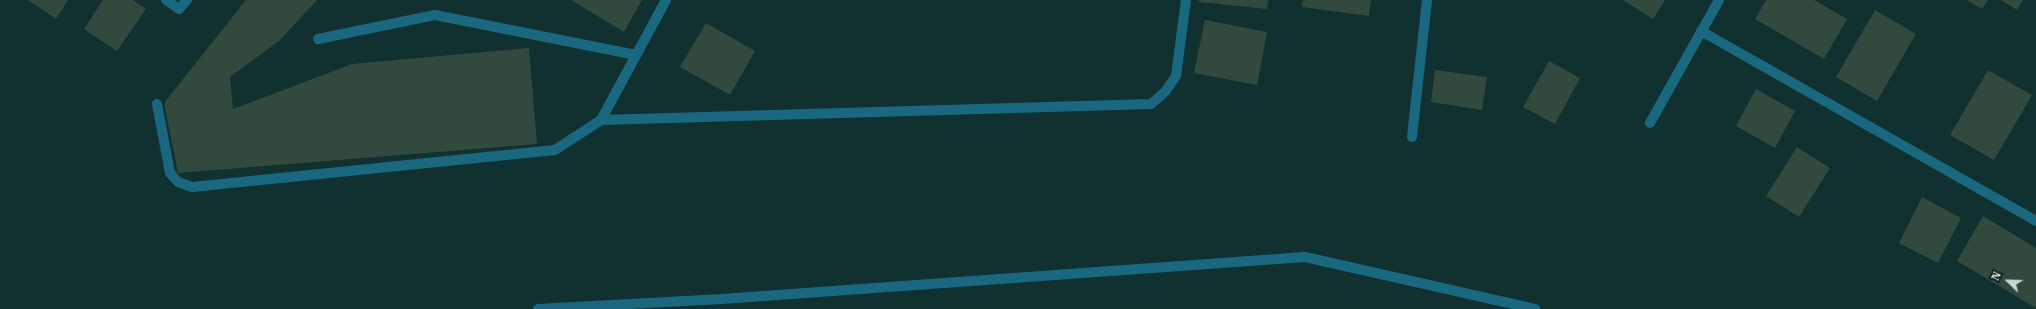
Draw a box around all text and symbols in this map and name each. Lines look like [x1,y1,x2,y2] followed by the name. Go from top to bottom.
[1988,261,2028,301] north arrow
[1989,270,2004,283] text: N

